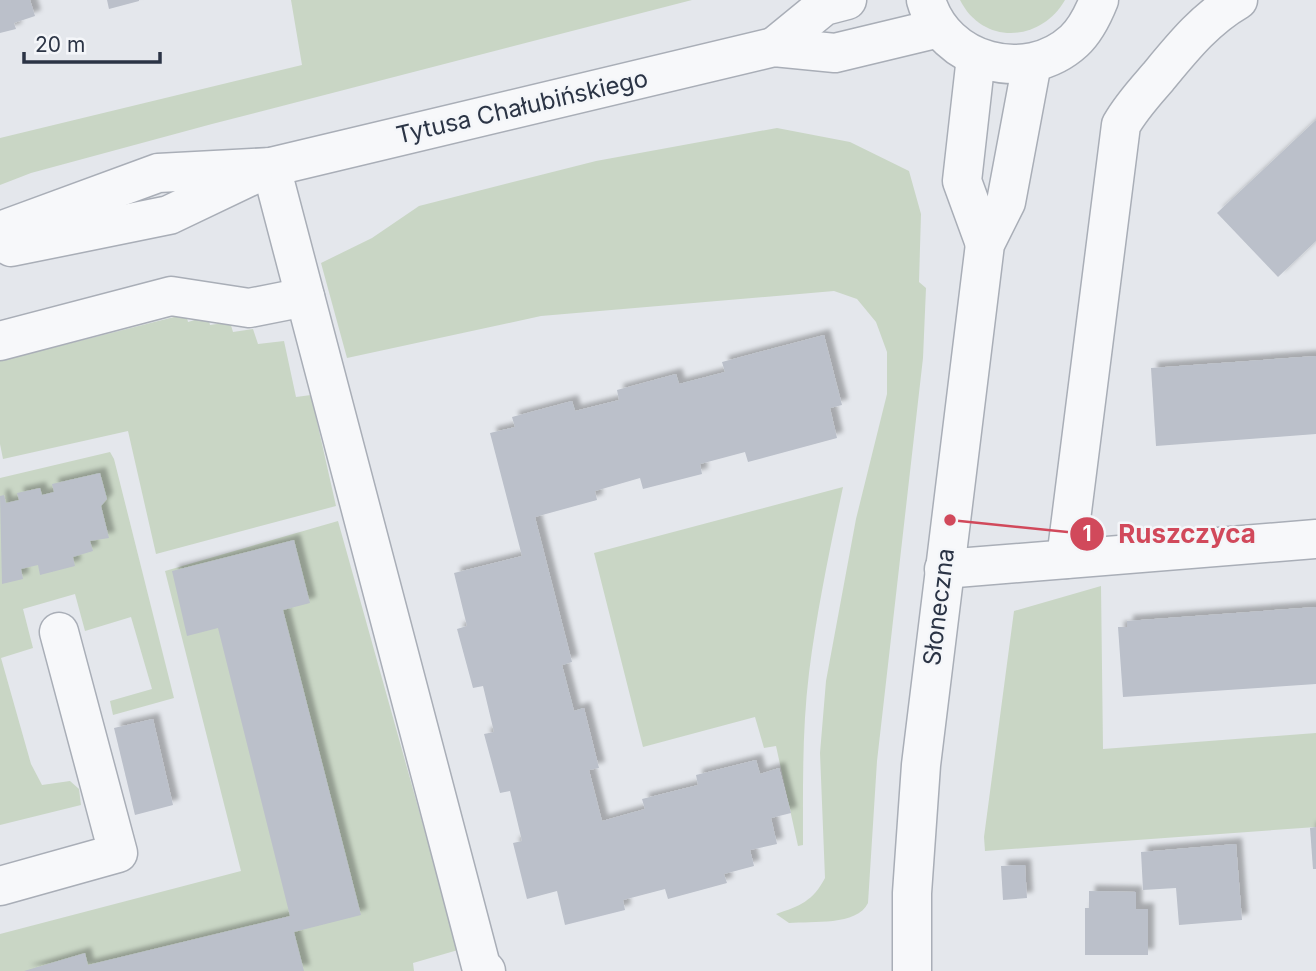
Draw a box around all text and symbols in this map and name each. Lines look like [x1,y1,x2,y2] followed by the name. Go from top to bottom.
[24,21,161,65] scale bar
[35,32,85,57] text: 20 m
[393,63,651,150] street label: Tytusa Chałubińskiego
[1070,511,1270,558] callout: Ruszczyca
[1118,518,1256,549] text: Ruszczyca
[1082,521,1092,546] text: 1
[917,547,960,667] street label: Słoneczna

